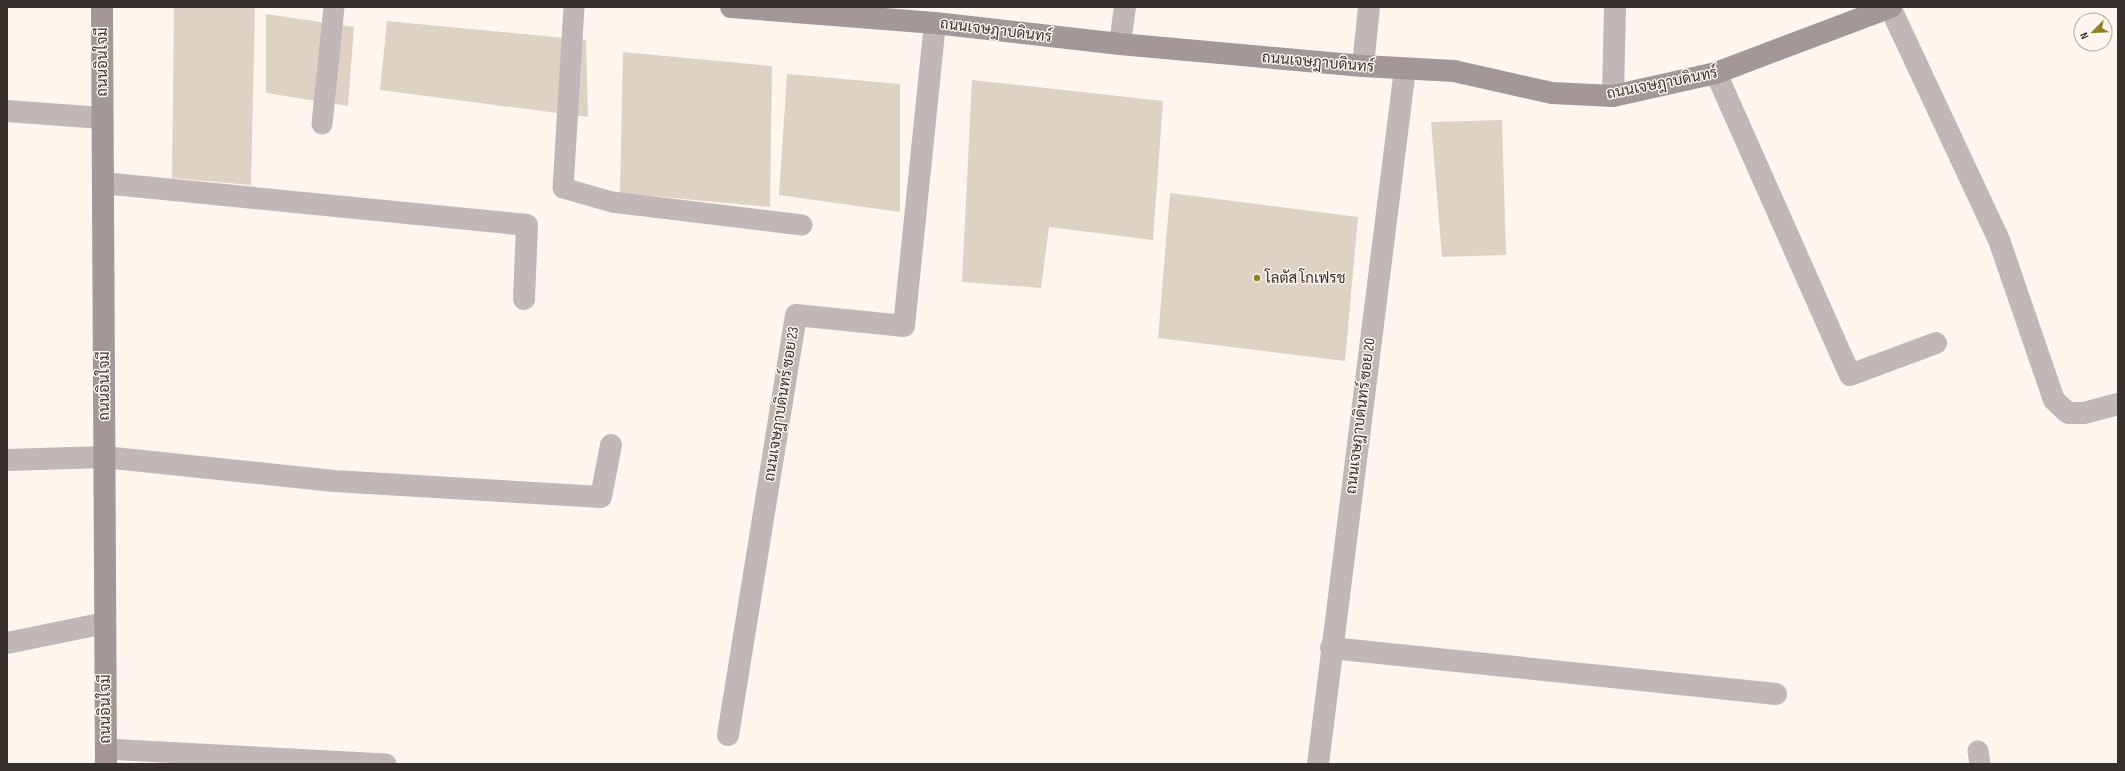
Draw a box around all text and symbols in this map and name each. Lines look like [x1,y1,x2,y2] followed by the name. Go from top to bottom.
[2073,12,2113,52] north arrow
[939,13,1053,47] street label: ถนนเจษฎาบดินทร์
[92,27,112,97] street label: ถนนอินใจมี
[2077,30,2091,41] text: N
[1261,47,1375,77] street label: ถนนเจษฎาบดินทร์
[1605,62,1719,104] street label: ถนนเจษฎาบดินทร์
[1264,268,1346,288] place label: โลตัส โกเฟรช
[1252,273,1262,283] marker: โลตัส โกเฟรช
[759,325,803,483] street label: ถนนเจษฎาบดินทร์ ซอย 23
[1341,337,1379,495] street label: ถนนเจษฎาบดินทร์ ซอย 20
[94,351,114,421] street label: ถนนอินใจมี
[95,674,115,744] street label: ถนนอินใจมี

